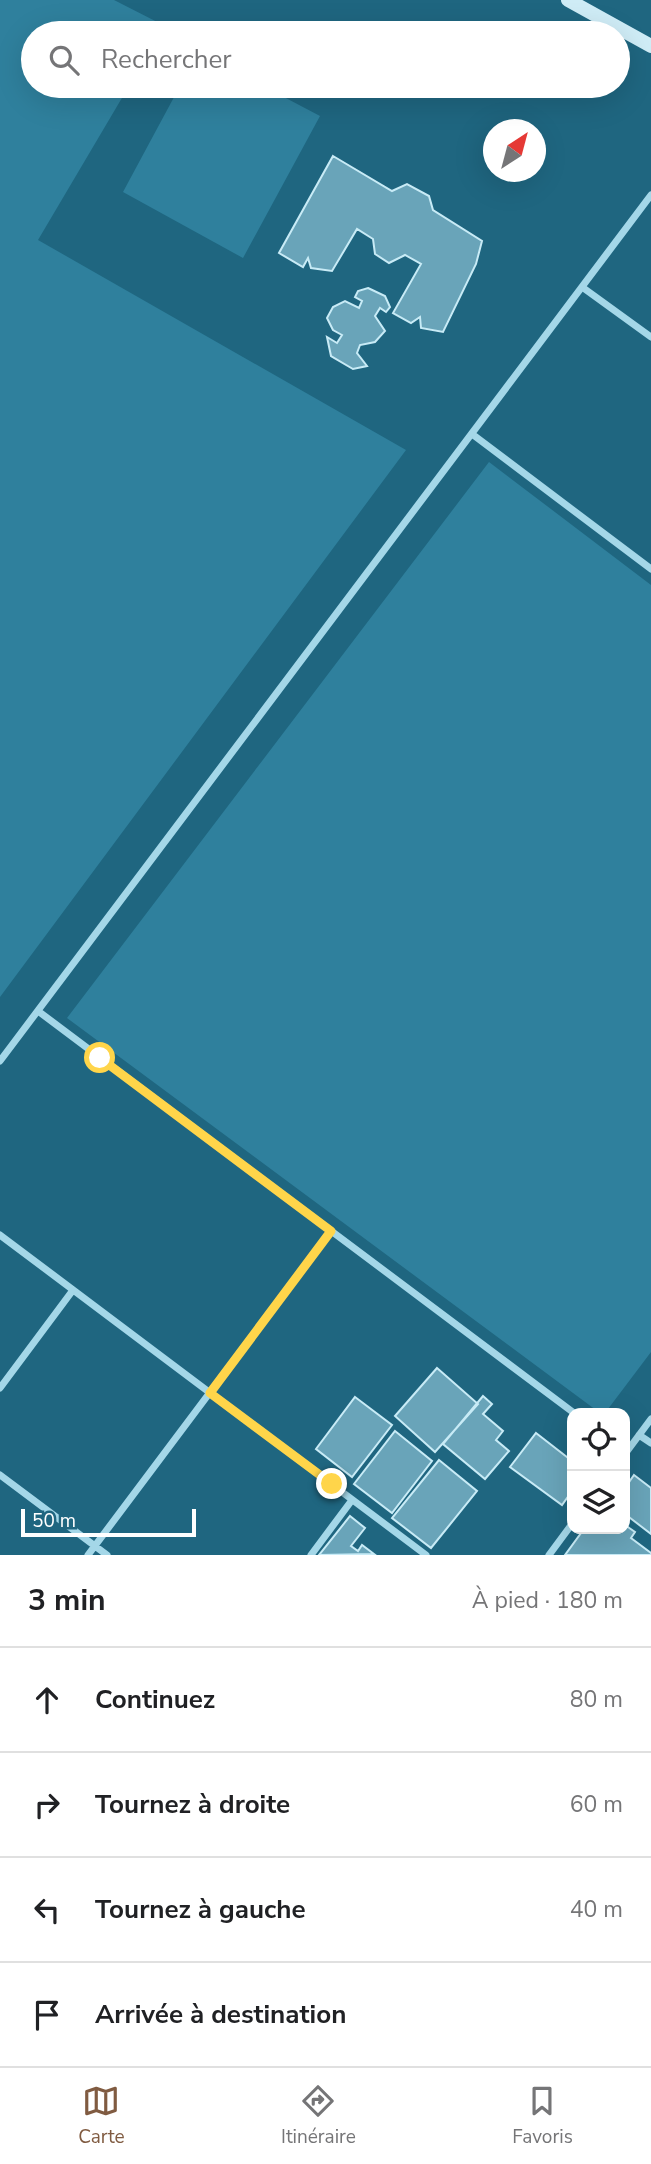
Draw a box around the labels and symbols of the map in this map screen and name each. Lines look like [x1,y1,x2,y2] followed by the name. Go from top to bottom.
[483,119,546,182] north arrow
[84,1042,115,1073] route start
[316,1468,347,1499] route end
[21,1506,196,1538] scale bar

